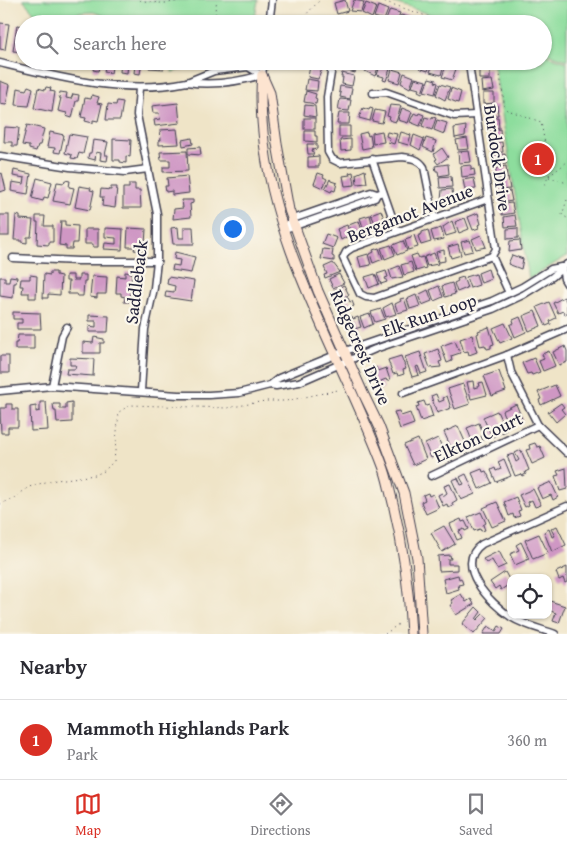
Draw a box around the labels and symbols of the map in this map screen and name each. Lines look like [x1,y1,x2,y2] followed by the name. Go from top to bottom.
[477,103,519,213] street label: Burdock Drive
[522,140,554,178] pin: 1
[343,177,477,249] street label: Bergamot Avenue
[220,216,246,242] your location
[117,237,155,326] street label: Saddleback
[323,285,399,409] street label: Ridgecrest Drive
[378,286,480,344] street label: Elk Run Loop
[429,404,528,469] street label: Elkton Court

